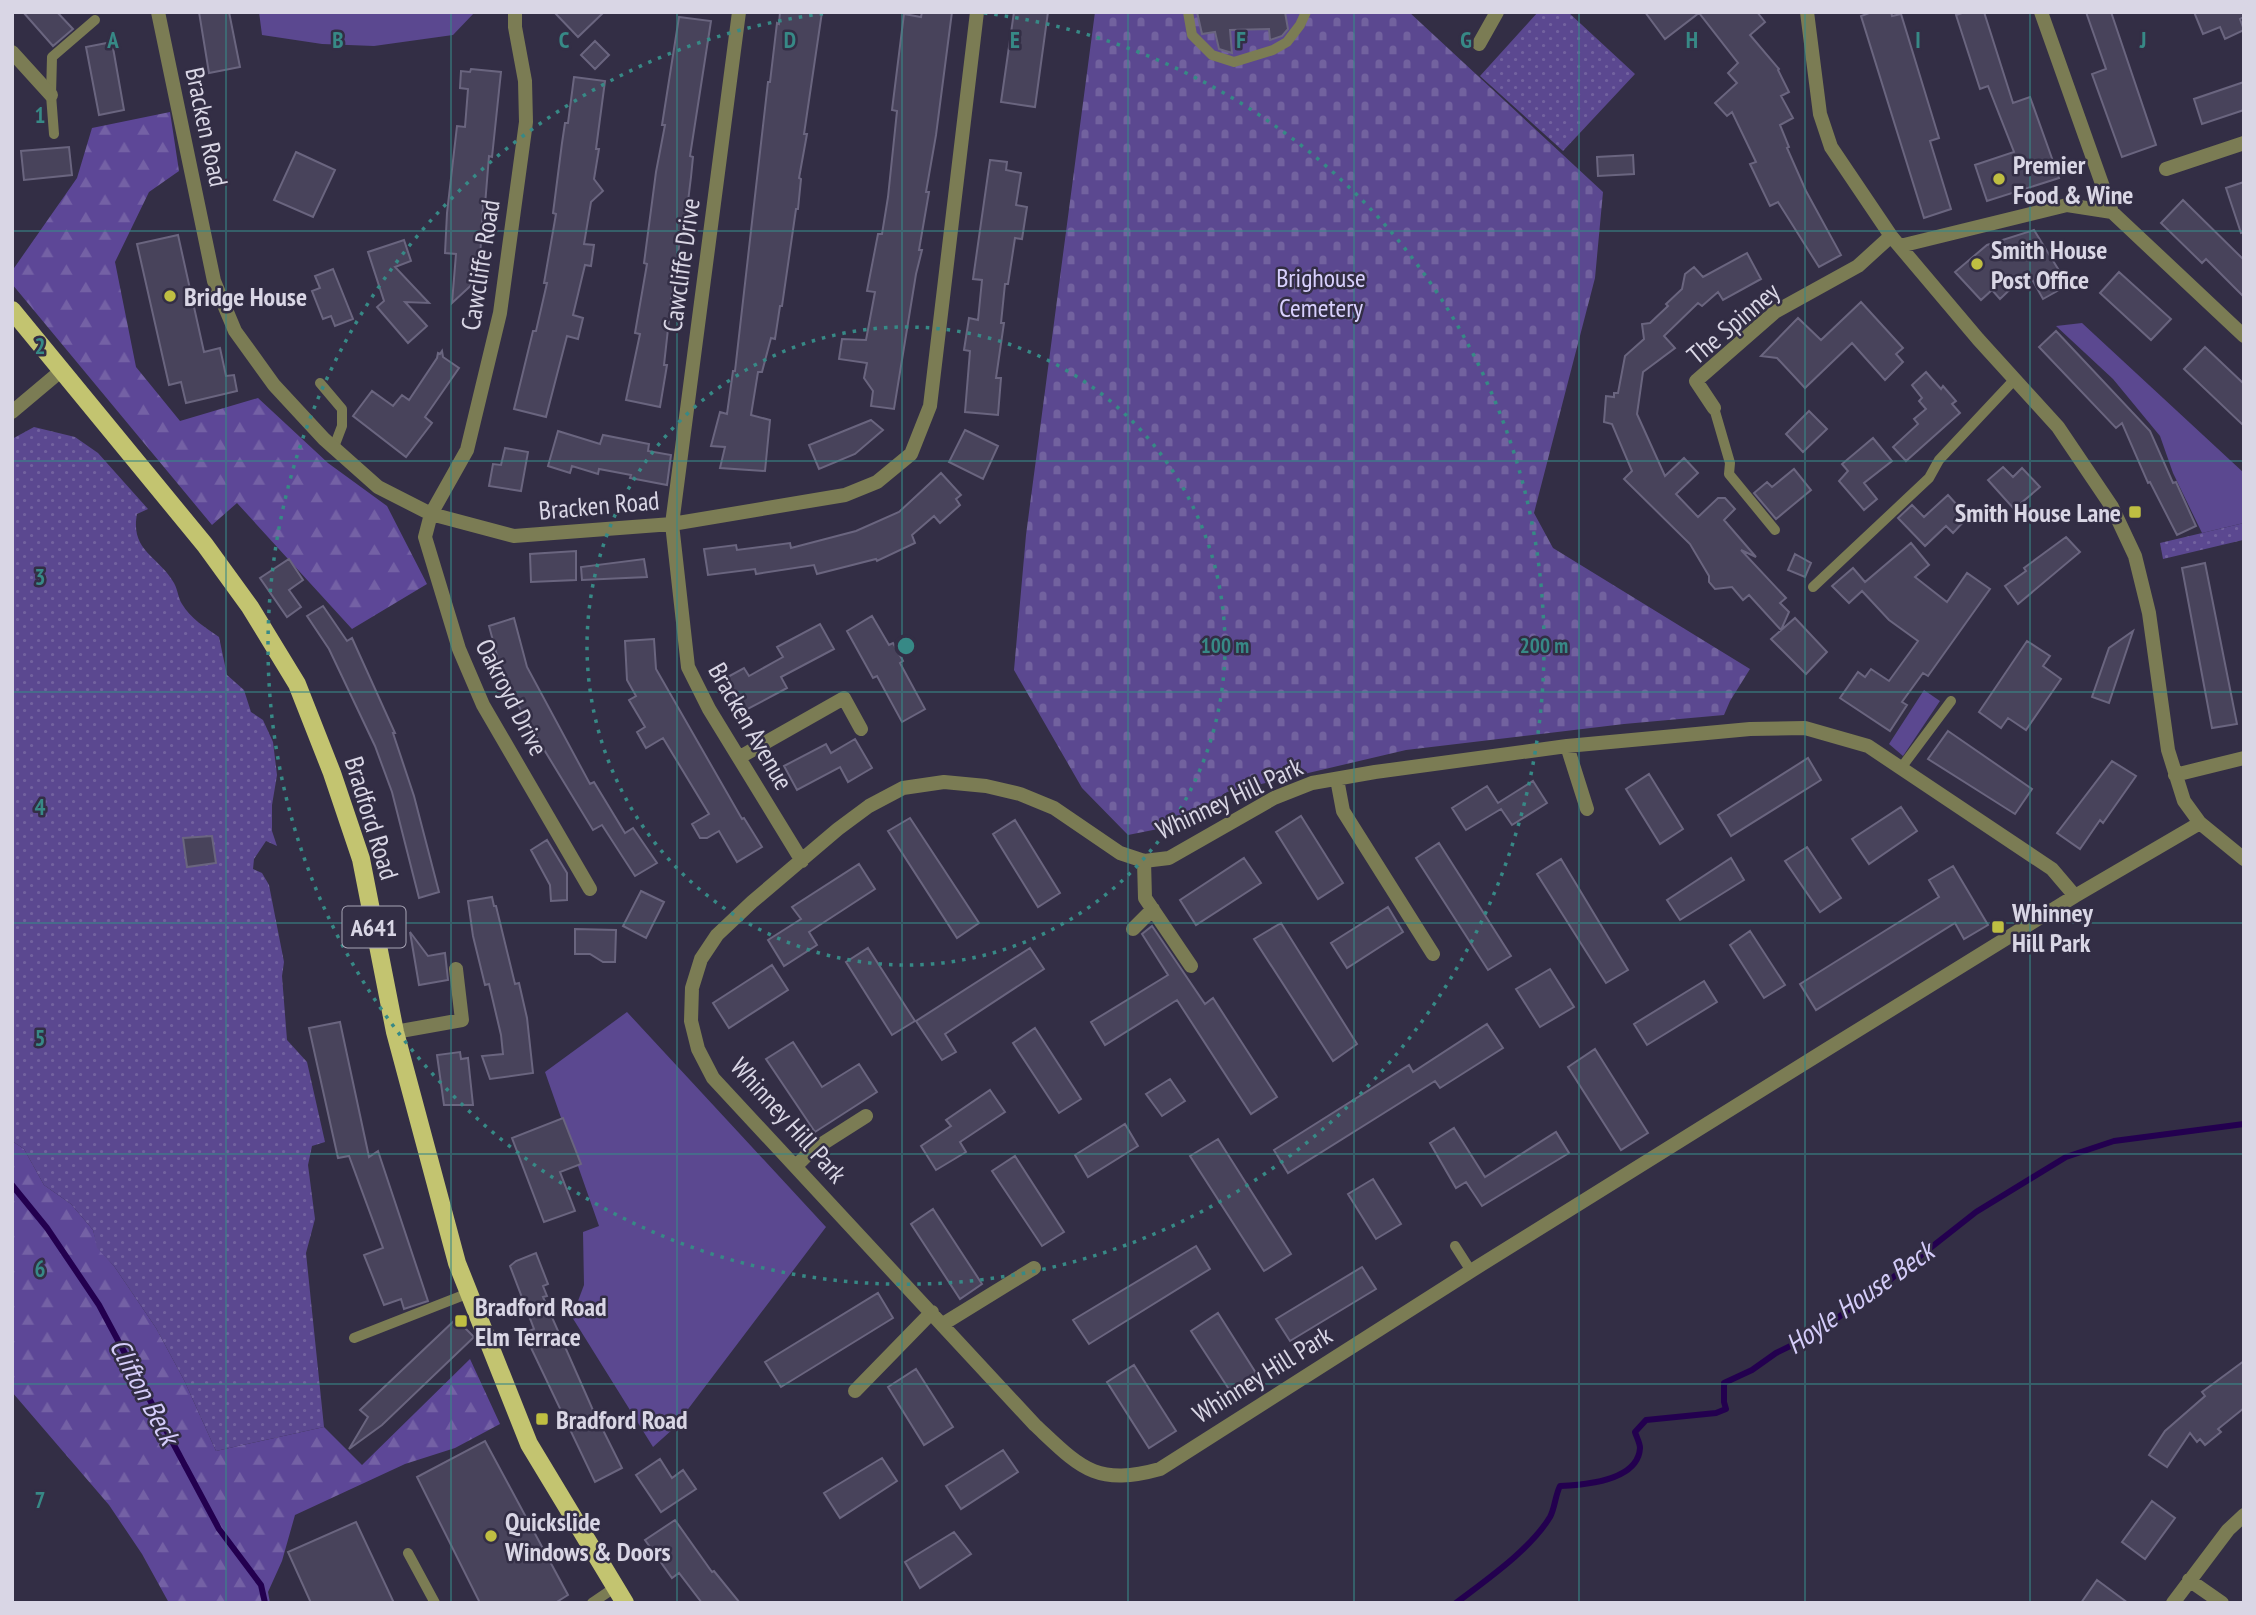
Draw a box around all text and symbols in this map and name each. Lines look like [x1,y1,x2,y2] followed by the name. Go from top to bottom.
[106,25,119,54] text: A
[332,25,344,54] text: B
[559,25,570,54] text: C
[784,25,796,54] text: D
[1010,25,1020,54] text: E
[1236,25,1246,54] text: F
[1460,25,1472,54] text: G
[1686,25,1698,54] text: H
[1915,25,1921,54] text: I
[2139,25,2146,54] text: J
[178,64,236,190] street label: Bracken Road
[35,100,46,129] text: 1
[2013,148,2133,211] place label: Premier Food & Wine
[1991,171,2007,187] marker: Premier Food & Wine
[655,196,707,334] street label: Cawcliffe Drive
[453,197,507,333] street label: Cawcliffe Road
[1991,233,2107,296] place label: Smith House Post Office
[1969,256,1985,272] marker: Smith House Post Office
[1276,261,1366,324] park label: Brighouse Cemetery
[1680,275,1786,371] street label: The Spinney
[184,280,307,313] place label: Bridge House
[162,288,178,304] marker: Bridge House
[35,331,46,360] text: 2
[537,483,661,527] street label: Bracken Road
[1955,496,2121,529] place label: Smith House Lane
[2127,504,2143,520] marker: Smith House Lane
[35,562,46,591] text: 3
[1201,632,1249,659] text: 100 m
[1520,632,1568,659] text: 200 m
[469,633,555,761] street label: Oakroyd Drive
[894,634,918,658] centre of rings
[701,656,801,796] street label: Bracken Avenue
[1150,750,1308,846] street label: Whinney Hill Park
[338,752,406,884] street label: Bradford Road
[35,792,46,821] text: 4
[2011,896,2093,959] place label: Whinney Hill Park
[342,906,406,947] road number: A641
[1990,919,2006,935] marker: Whinney Hill Park
[35,1023,46,1052] text: 5
[724,1050,854,1190] street label: Whinney Hill Park
[1778,1230,1943,1362] water label: Hoyle House Beck
[35,1254,46,1283] text: 6
[475,1290,607,1353] place label: Bradford Road Elm Terrace
[453,1313,469,1329] marker: Bradford Road Elm Terrace
[1186,1318,1338,1430] street label: Whinney Hill Park
[102,1331,190,1453] water label: Clifton Beck
[556,1403,688,1436] place label: Bradford Road
[534,1411,550,1427] marker: Bradford Road
[35,1485,46,1514] text: 7
[504,1505,671,1568] place label: Quickslide Windows & Doors
[483,1528,499,1544] marker: Quickslide Windows & Doors

